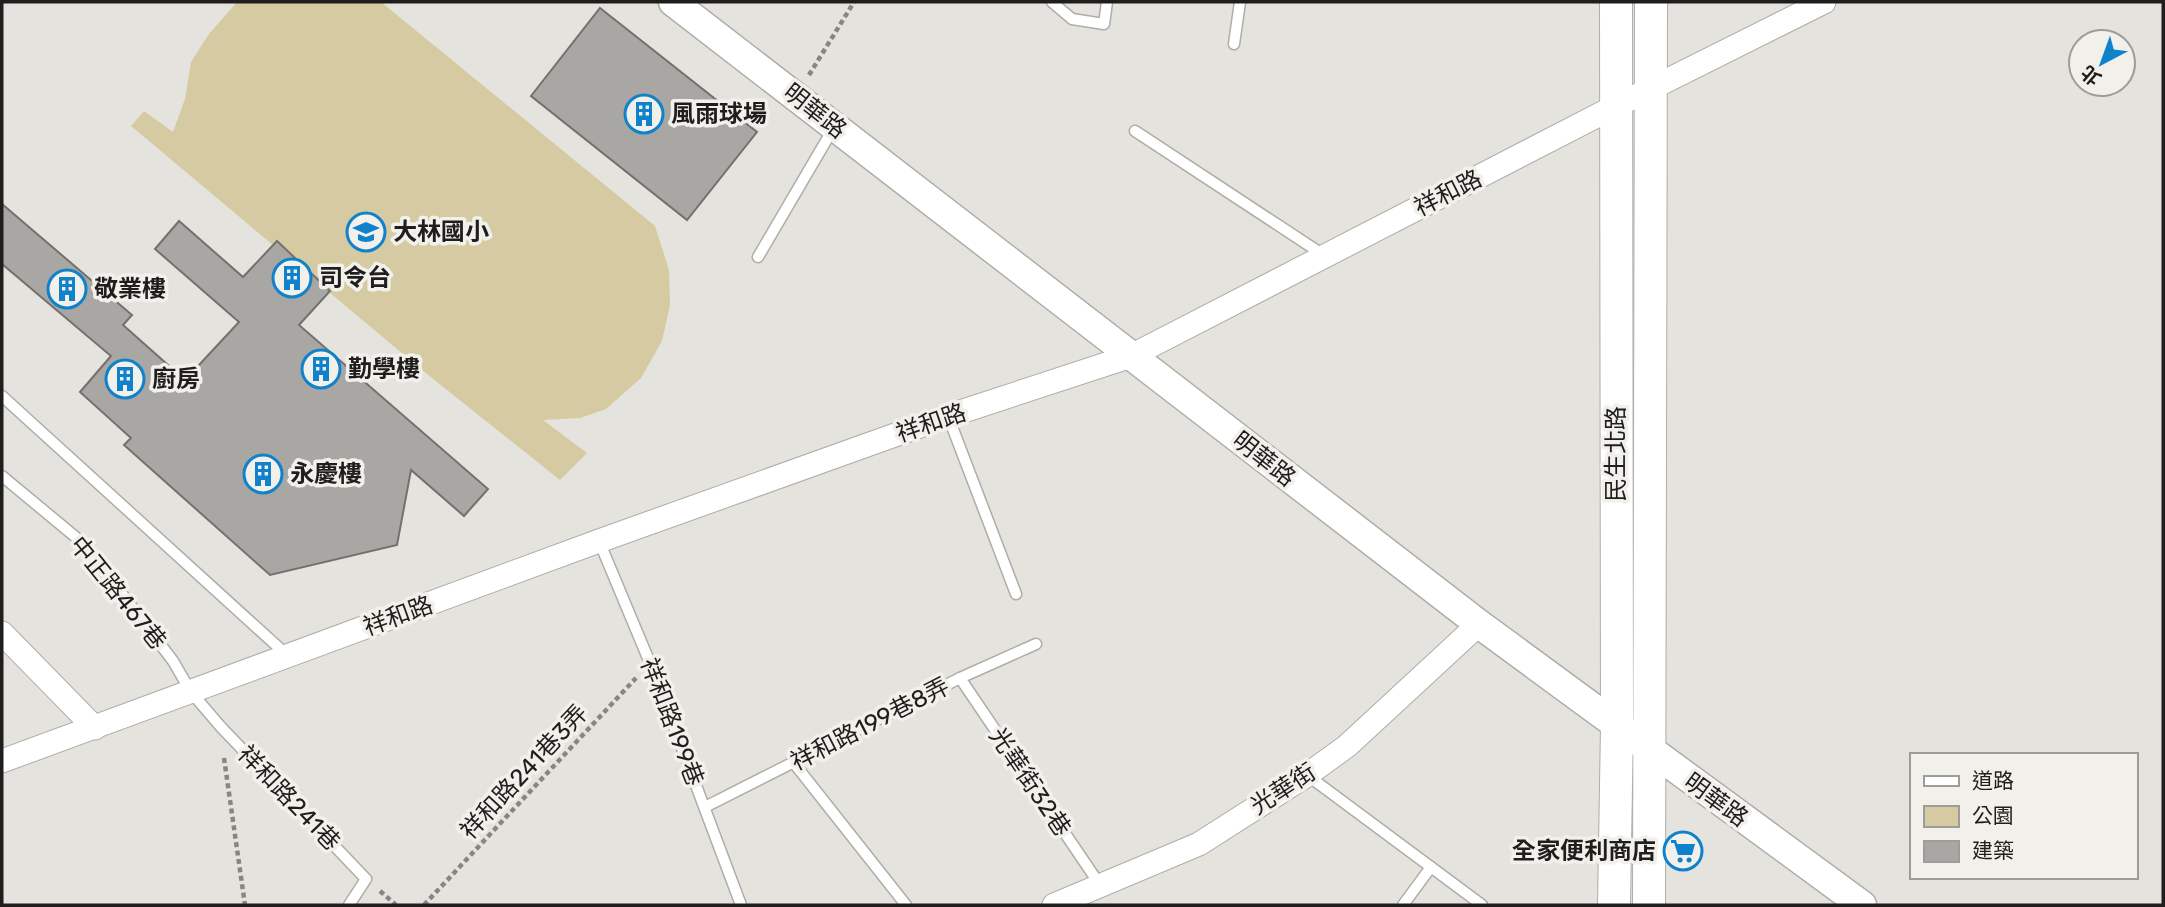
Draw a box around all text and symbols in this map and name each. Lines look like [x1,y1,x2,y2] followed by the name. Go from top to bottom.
[2067,28,2137,98] north arrow
[2076,61,2106,90] text: 北
[778,78,852,144] street label: 明華路
[623,93,665,135] building icon: 風雨球場
[671,100,767,128] place label: 風雨球場
[1410,164,1486,222] street label: 祥和路
[345,211,387,253] school or university icon: 大林國小
[393,218,489,246] place label: 大林國小
[271,257,313,299] building icon: 司令台
[319,264,391,292] place label: 司令台
[46,268,88,310] building icon: 敬業樓
[94,275,166,303] place label: 敬業樓
[300,348,342,390] building icon: 勤學樓
[348,355,420,383] place label: 勤學樓
[104,358,146,400] building icon: 廚房
[152,365,200,393] place label: 廚房
[892,398,970,448] street label: 祥和路
[1602,406,1630,502] street label: 民生北路
[1227,426,1301,492] street label: 明華路
[242,453,284,495] building icon: 永慶樓
[290,460,362,488] place label: 永慶樓
[64,531,172,655] street label: 中正路467巷
[359,591,437,641] street label: 祥和路
[635,654,709,790] street label: 祥和路199巷
[786,672,954,776] street label: 祥和路199巷8弄
[455,699,593,845] street label: 祥和路241巷3弄
[984,723,1076,841] street label: 光華街32巷
[232,740,346,856] street label: 祥和路241巷
[1910,753,2137,879] legend
[1245,758,1321,820] street label: 光華街
[1679,768,1753,832] street label: 明華路
[1972,768,2014,793] text: 道路
[1972,803,2014,828] text: 公園
[1662,830,1704,872] supermarket icon: 全家便利商店
[1512,837,1656,865] place label: 全家便利商店
[1972,838,2014,863] text: 建築

